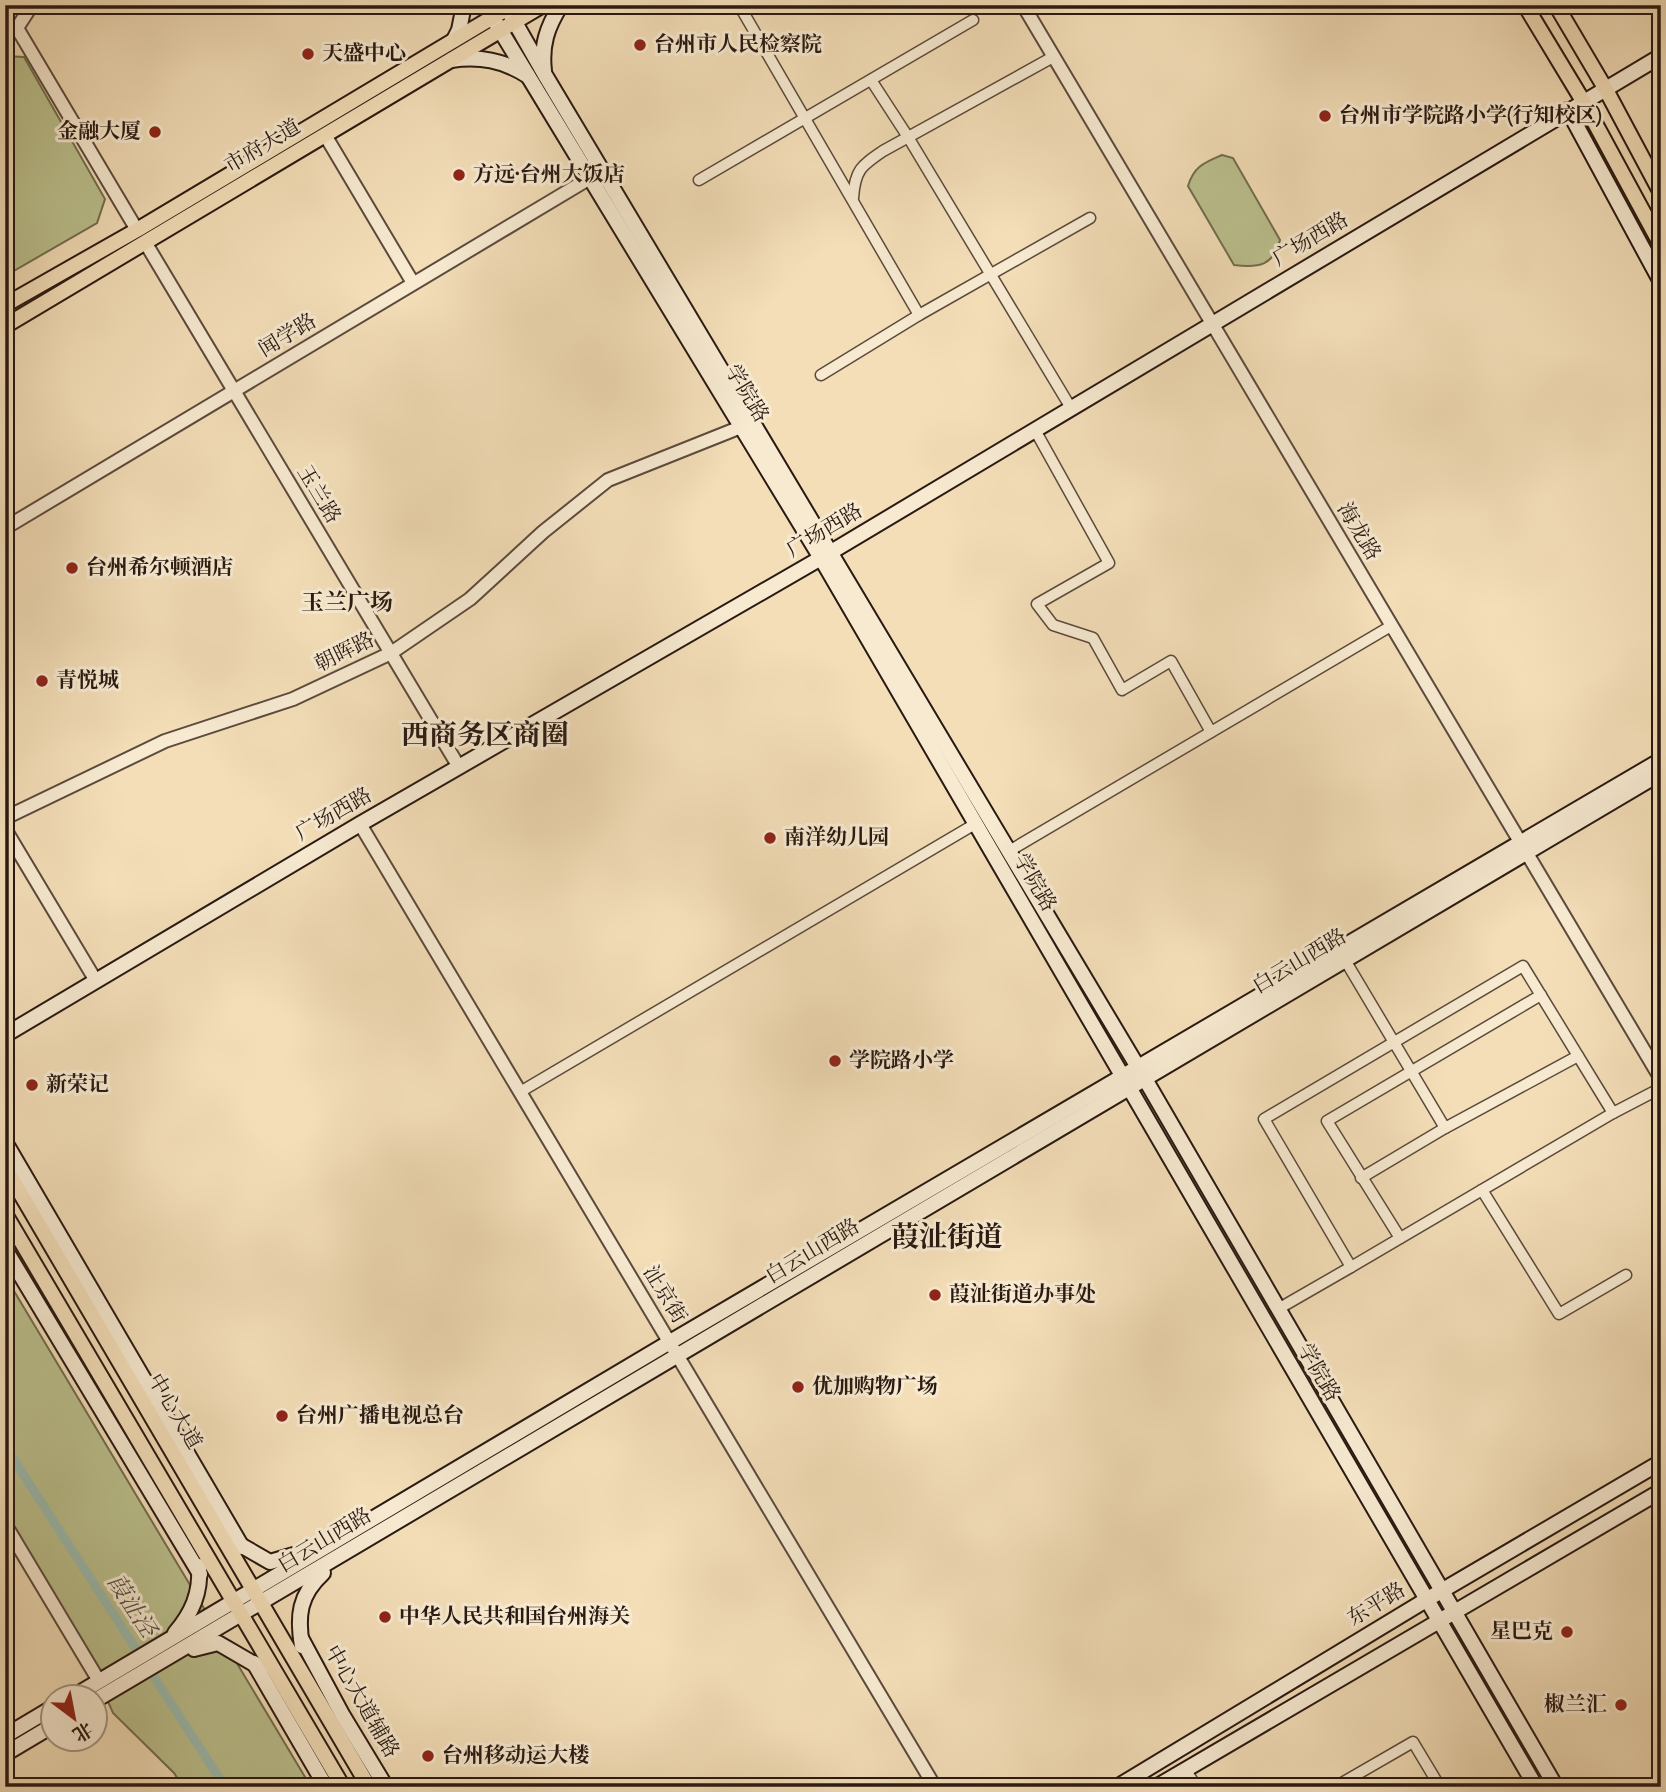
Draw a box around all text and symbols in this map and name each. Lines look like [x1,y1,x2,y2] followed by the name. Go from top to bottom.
[654,32,822,59] place label: 台州市人民检察院
[632,37,648,53] marker: 台州市人民检察院
[322,41,406,68] place label: 天盛中心
[300,46,316,62] marker: 天盛中心
[1339,103,1602,130] place label: 台州市学院路小学(行知校区)
[1317,108,1333,124] marker: 台州市学院路小学(行知校区)
[220,114,306,180] street label: 市府大道
[57,119,141,146] place label: 金融大厦
[147,124,163,140] marker: 金融大厦
[473,162,625,189] place label: 方远·台州大饭店
[451,167,467,183] marker: 方远·台州大饭店
[1268,207,1354,273] street label: 广场西路
[254,308,322,364] street label: 闻学路
[718,360,774,428] street label: 学院路
[290,461,346,529] street label: 玉兰路
[782,498,868,564] street label: 广场西路
[1330,498,1386,566] street label: 海龙路
[86,555,233,582] place label: 台州希尔顿酒店
[64,560,80,576] marker: 台州希尔顿酒店
[301,589,393,618] district label: 玉兰广场
[311,627,379,679] street label: 朝晖路
[56,668,119,695] place label: 青悦城
[34,673,50,689] marker: 青悦城
[401,719,569,754] district label: 西商务区商圈
[291,782,377,848] street label: 广场西路
[784,825,889,852] place label: 南洋幼儿园
[762,830,778,846] marker: 南洋幼儿园
[1007,849,1061,917] street label: 学院路
[1248,923,1352,1001] street label: 白云山西路
[849,1048,954,1075] place label: 学院路小学
[827,1053,843,1069] marker: 学院路小学
[46,1072,109,1099] place label: 新荣记
[24,1077,40,1093] marker: 新荣记
[761,1213,865,1291] street label: 白云山西路
[891,1221,1003,1256] district label: 葭沚街道
[636,1261,692,1329] street label: 沚京街
[949,1282,1096,1309] place label: 葭沚街道办事处
[927,1287,943,1303] marker: 葭沚街道办事处
[1291,1339,1345,1407] street label: 学院路
[141,1369,207,1455] street label: 中心大道
[812,1374,938,1401] place label: 优加购物广场
[790,1379,806,1395] marker: 优加购物广场
[296,1403,464,1430] place label: 台州广播电视总台
[274,1408,290,1424] marker: 台州广播电视总台
[273,1502,377,1580] street label: 白云山西路
[100,1569,163,1645] water label: 葭沚泾
[1343,1577,1411,1633] street label: 东平路
[399,1604,630,1631] place label: 中华人民共和国台州海关
[377,1609,393,1625] marker: 中华人民共和国台州海关
[1490,1619,1553,1646] place label: 星巴克
[1559,1624,1575,1640] marker: 星巴克
[318,1641,404,1763] street label: 中心大道辅路
[38,1684,108,1754] north arrow
[1544,1692,1607,1719] place label: 椒兰汇
[1613,1697,1629,1713] marker: 椒兰汇
[68,1716,96,1746] text: 北
[442,1743,589,1770] place label: 台州移动运大楼
[420,1748,436,1764] marker: 台州移动运大楼

